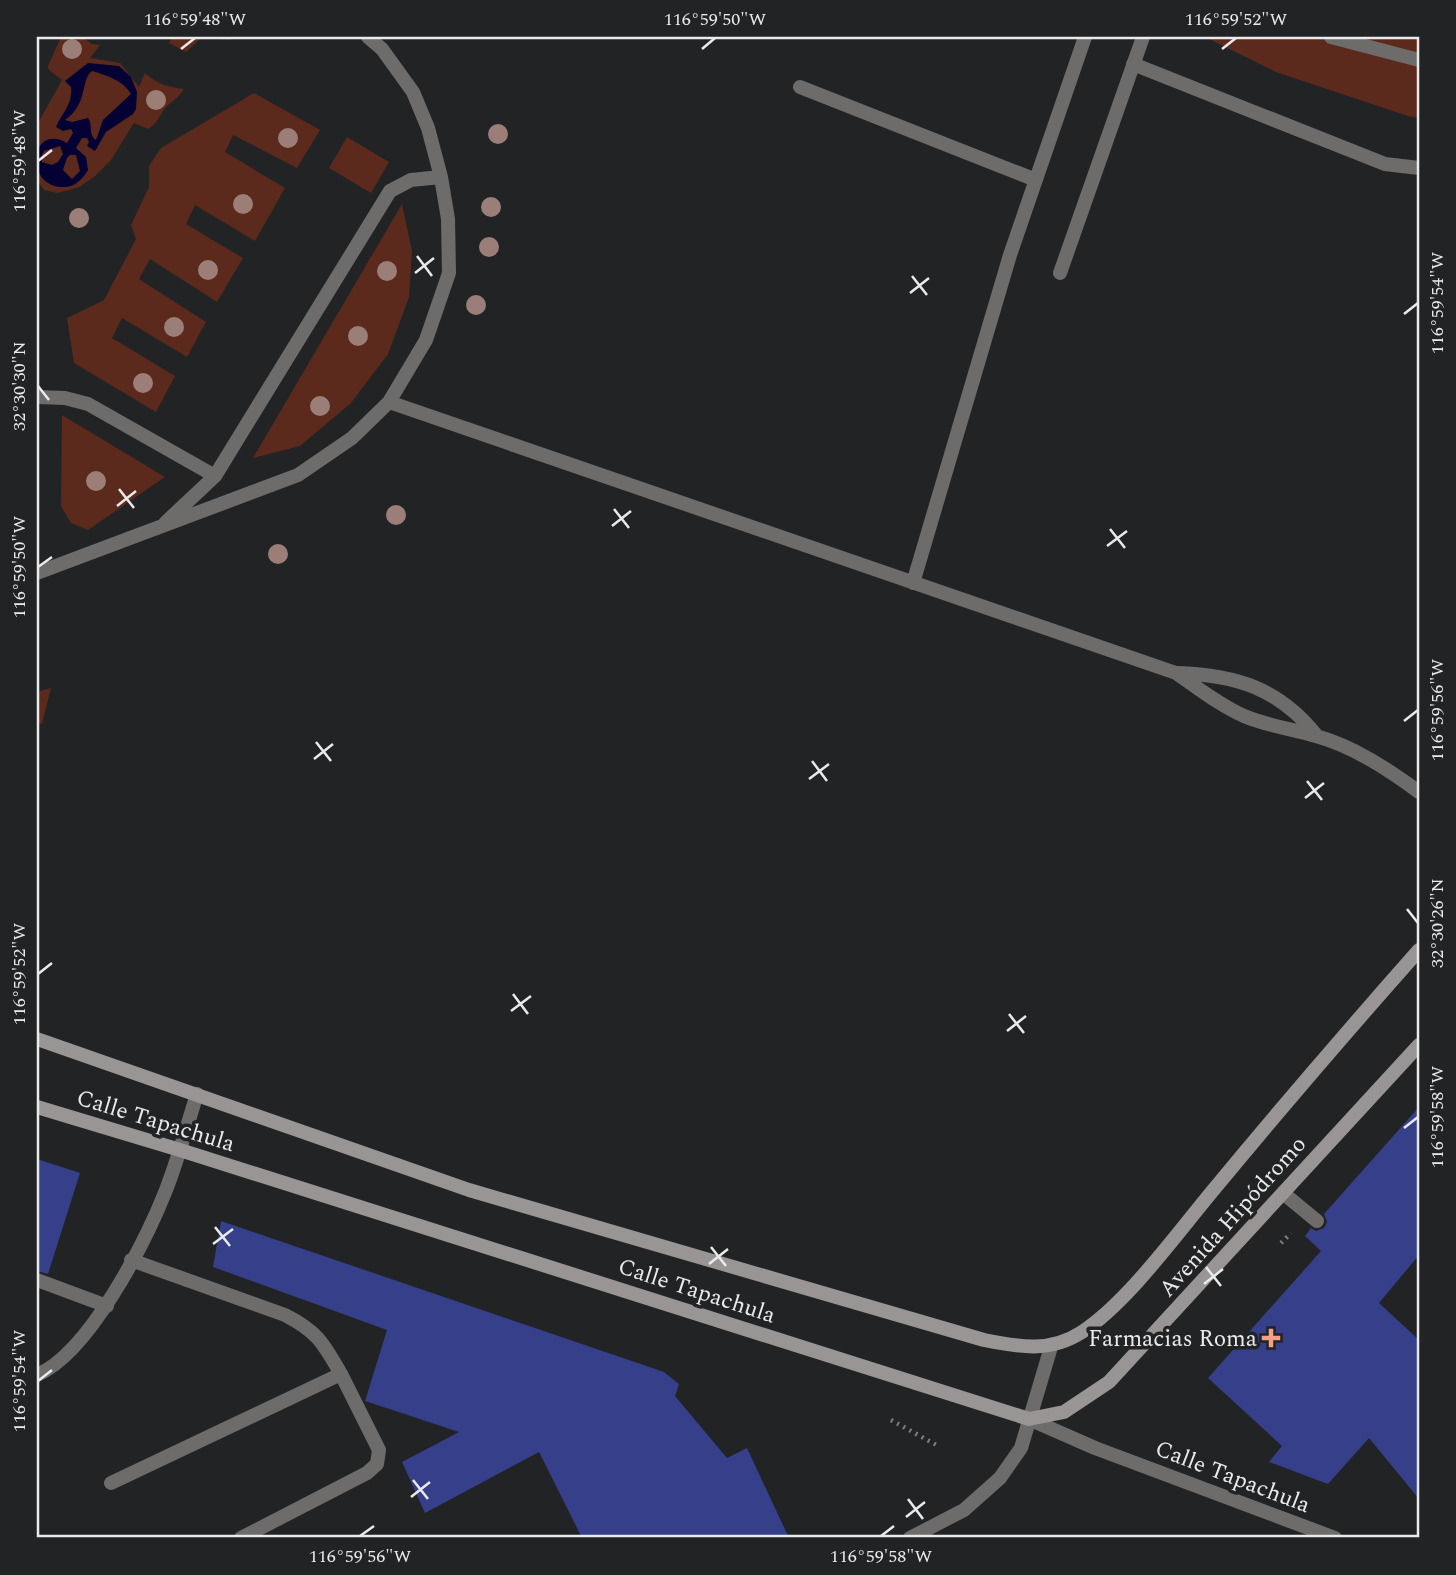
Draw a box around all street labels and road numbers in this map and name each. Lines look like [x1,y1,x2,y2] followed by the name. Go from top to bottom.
[72,1081,239,1162] street label: Calle Tapachula
[1151,1128,1315,1306] street label: Avenida Hipódromo
[613,1249,780,1333] street label: Calle Tapachula
[1150,1432,1315,1523] street label: Calle Tapachula

